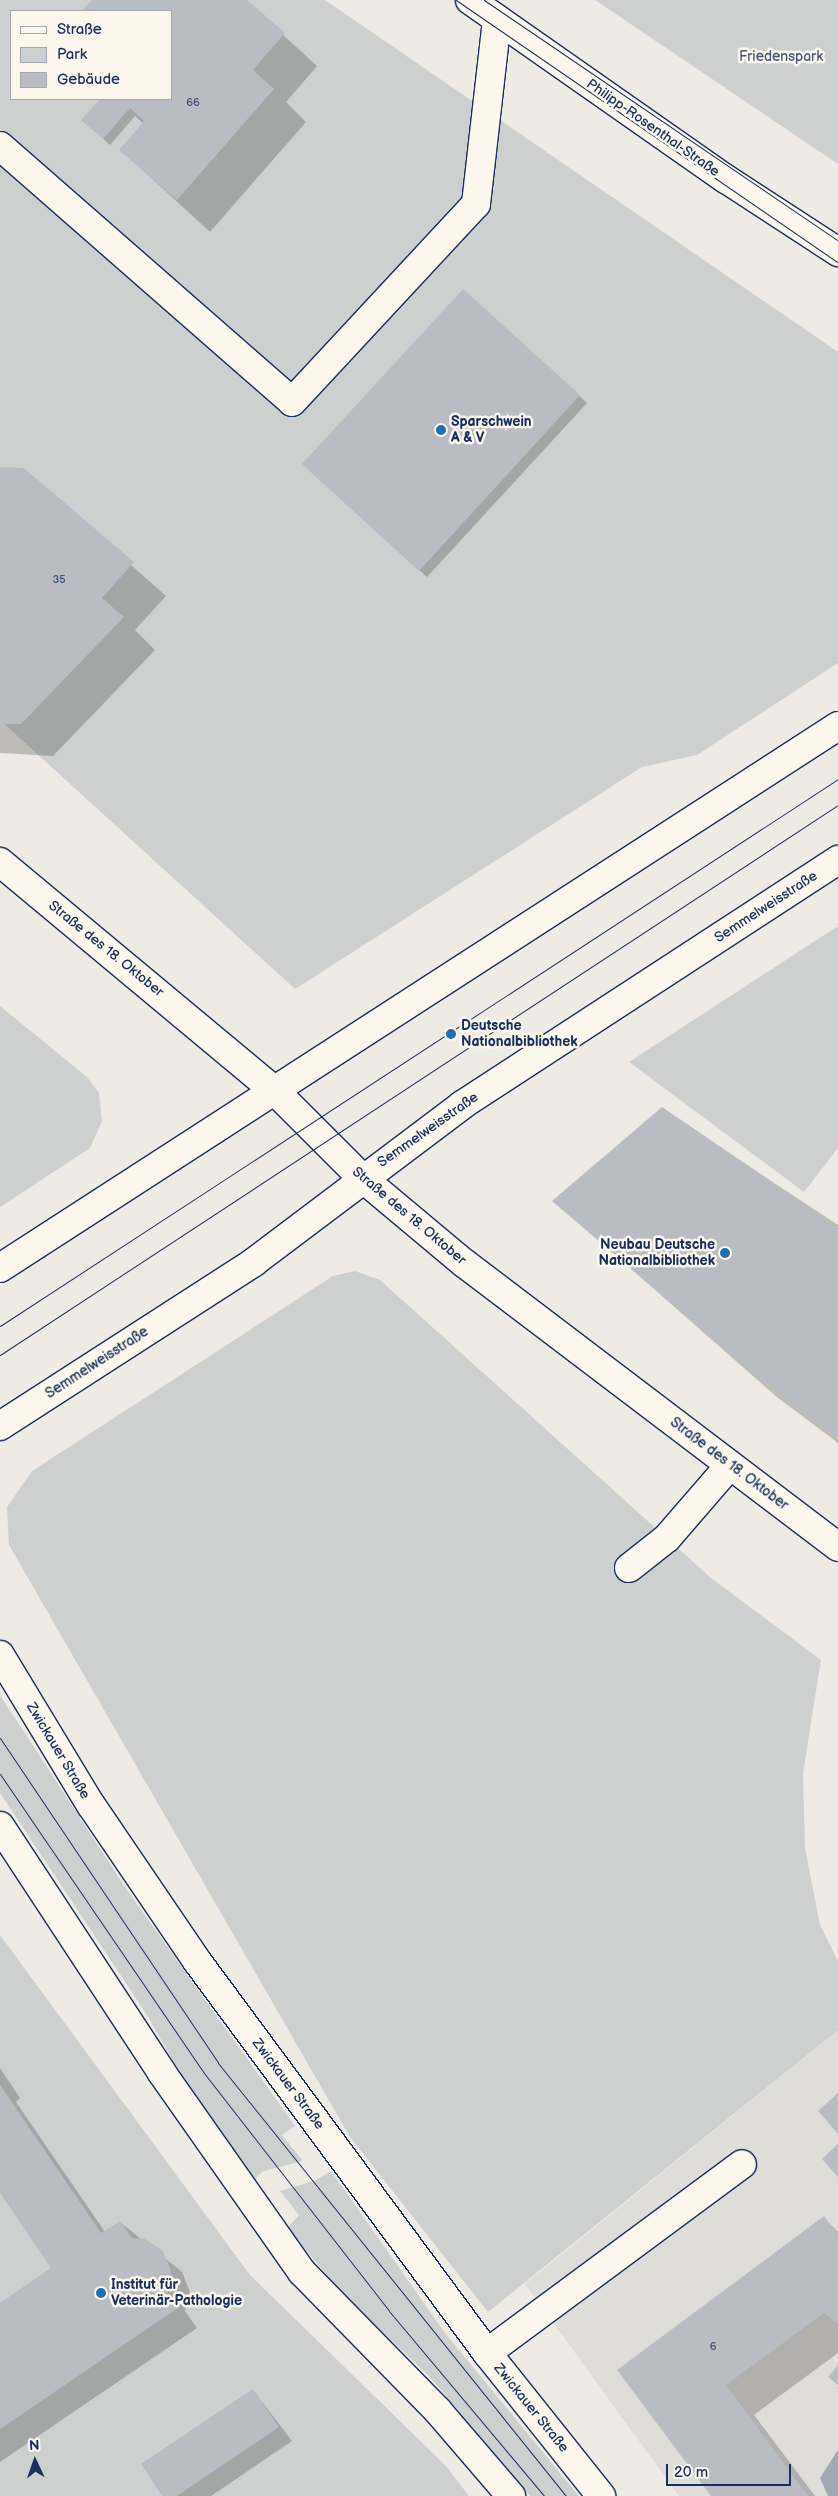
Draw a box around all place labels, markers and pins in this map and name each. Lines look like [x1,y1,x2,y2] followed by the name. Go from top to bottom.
[451,414,532,447] place label: Sparschwein A & V
[435,424,447,436] marker: Sparschwein A & V
[461,1018,578,1050] place label: Deutsche Nationalbibliothek
[445,1028,457,1040] marker: Deutsche Nationalbibliothek
[598,1237,715,1270] place label: Neubau Deutsche Nationalbibliothek
[719,1247,731,1259] marker: Neubau Deutsche Nationalbibliothek
[111,2277,242,2310] place label: Institut für Veterinär-Pathologie
[95,2287,107,2299] marker: Institut für Veterinär-Pathologie

